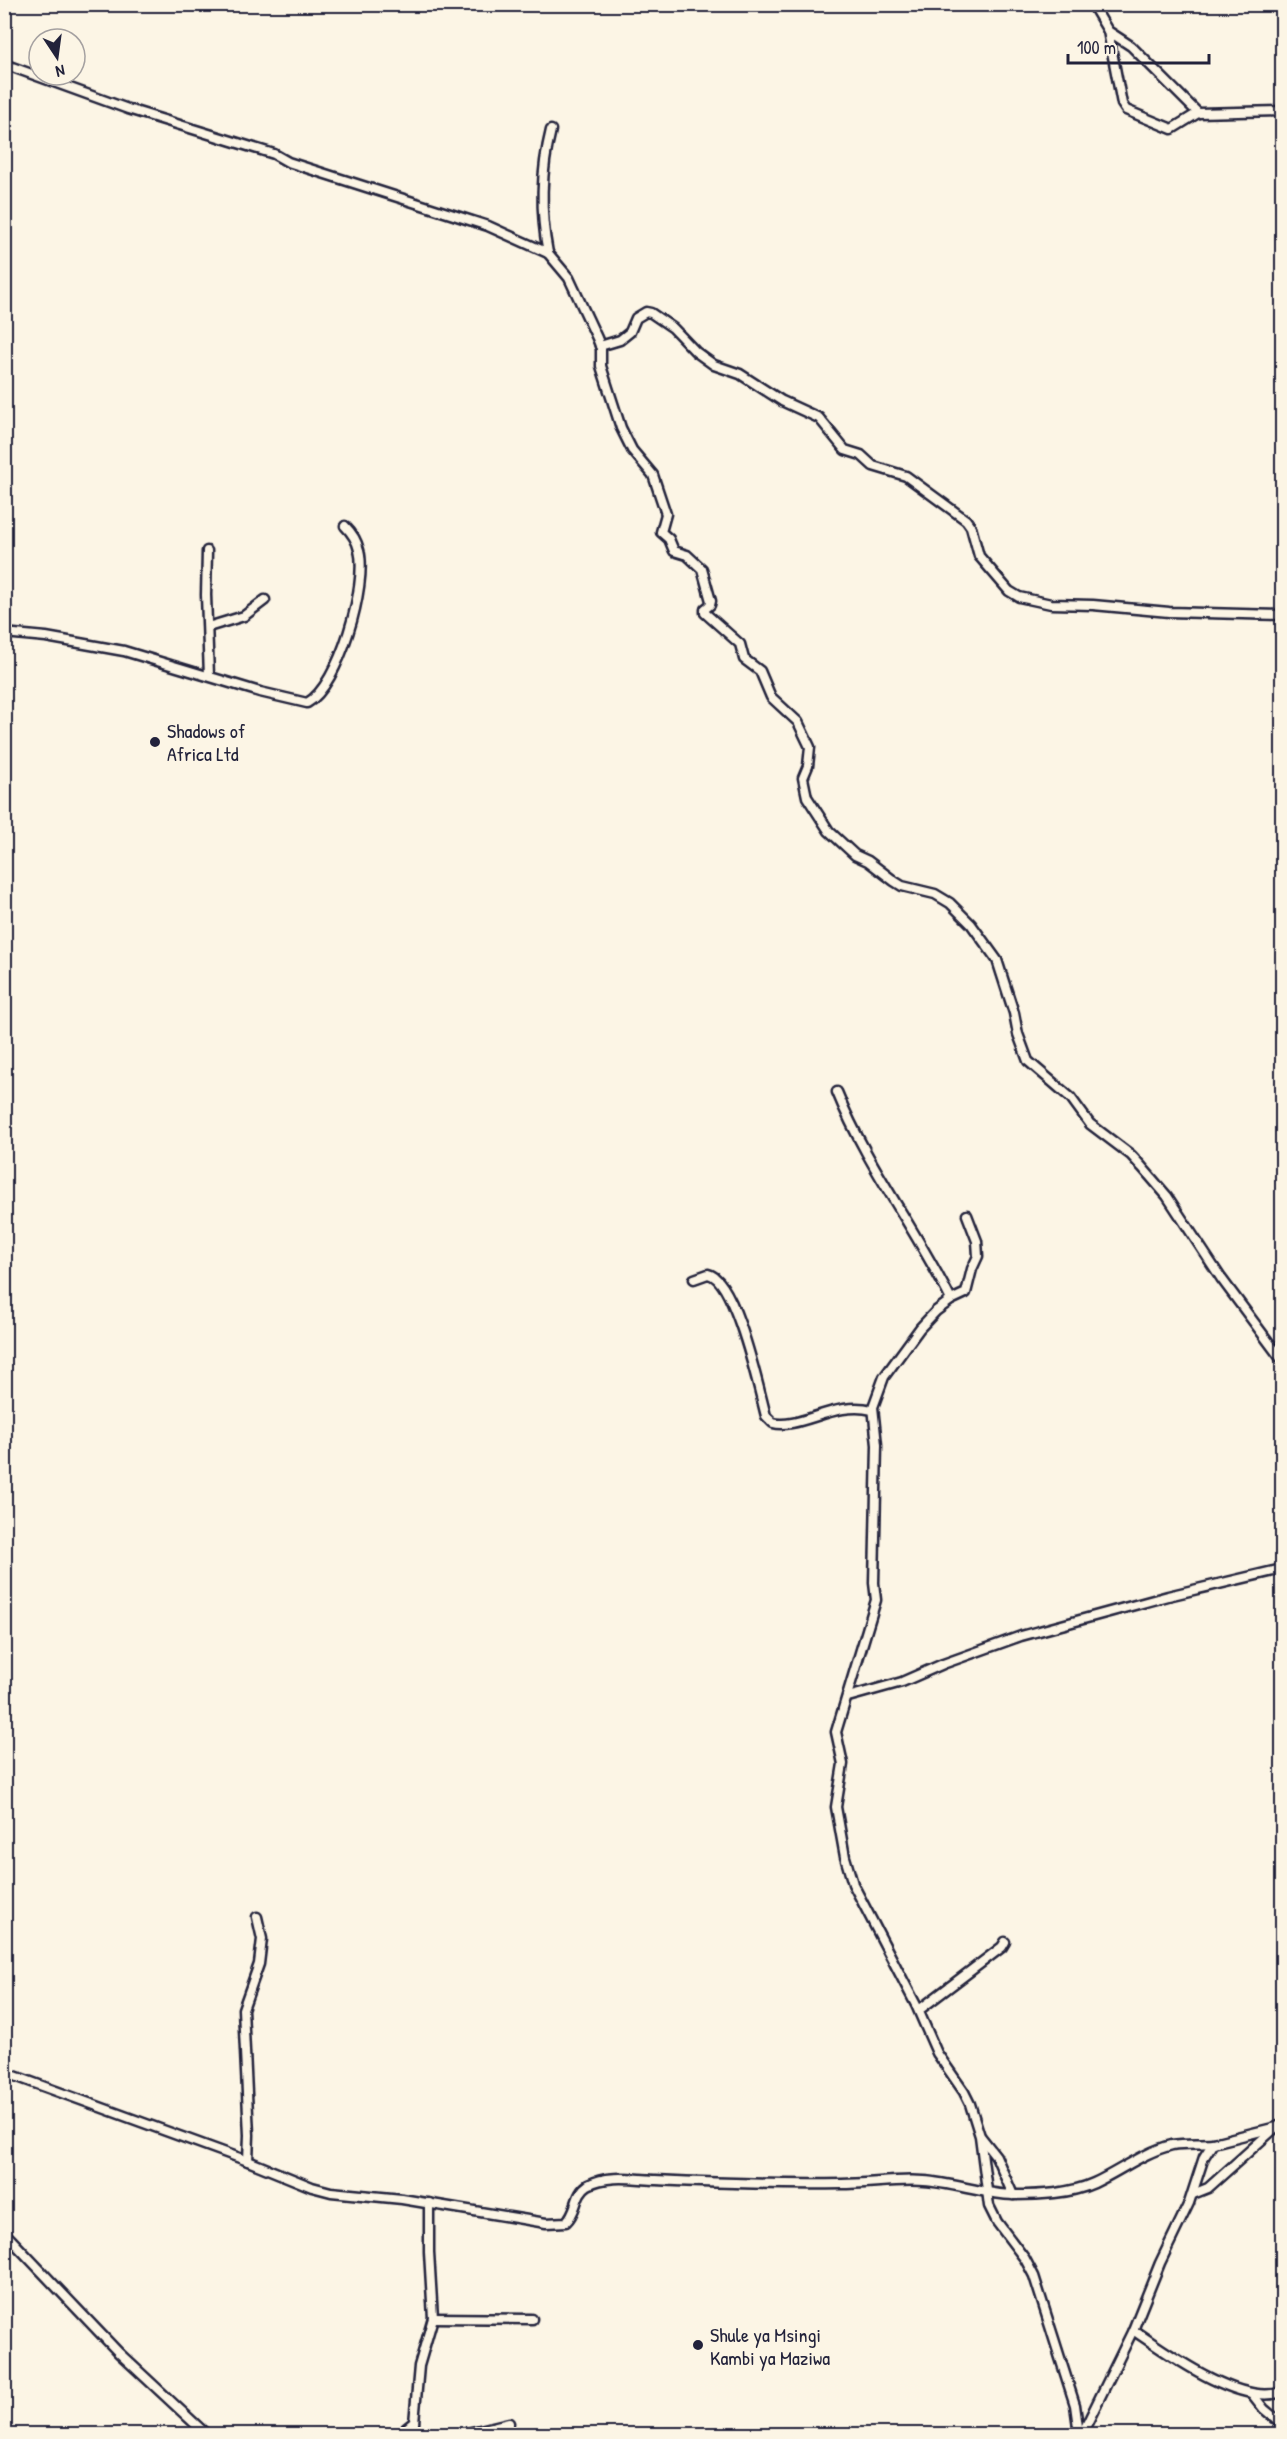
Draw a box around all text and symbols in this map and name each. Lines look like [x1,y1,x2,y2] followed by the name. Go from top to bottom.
[27,27,87,87] north arrow
[1068,27,1209,65] scale bar
[1077,35,1116,60] text: 100 m
[53,60,67,83] text: N
[167,717,245,767] place label: Shadows of Africa Ltd
[148,735,162,749] marker: Shadows of Africa Ltd
[710,2321,830,2371] place label: Shule ya Msingi Kambi ya Maziwa
[691,2338,705,2352] marker: Shule ya Msingi Kambi ya Maziwa

